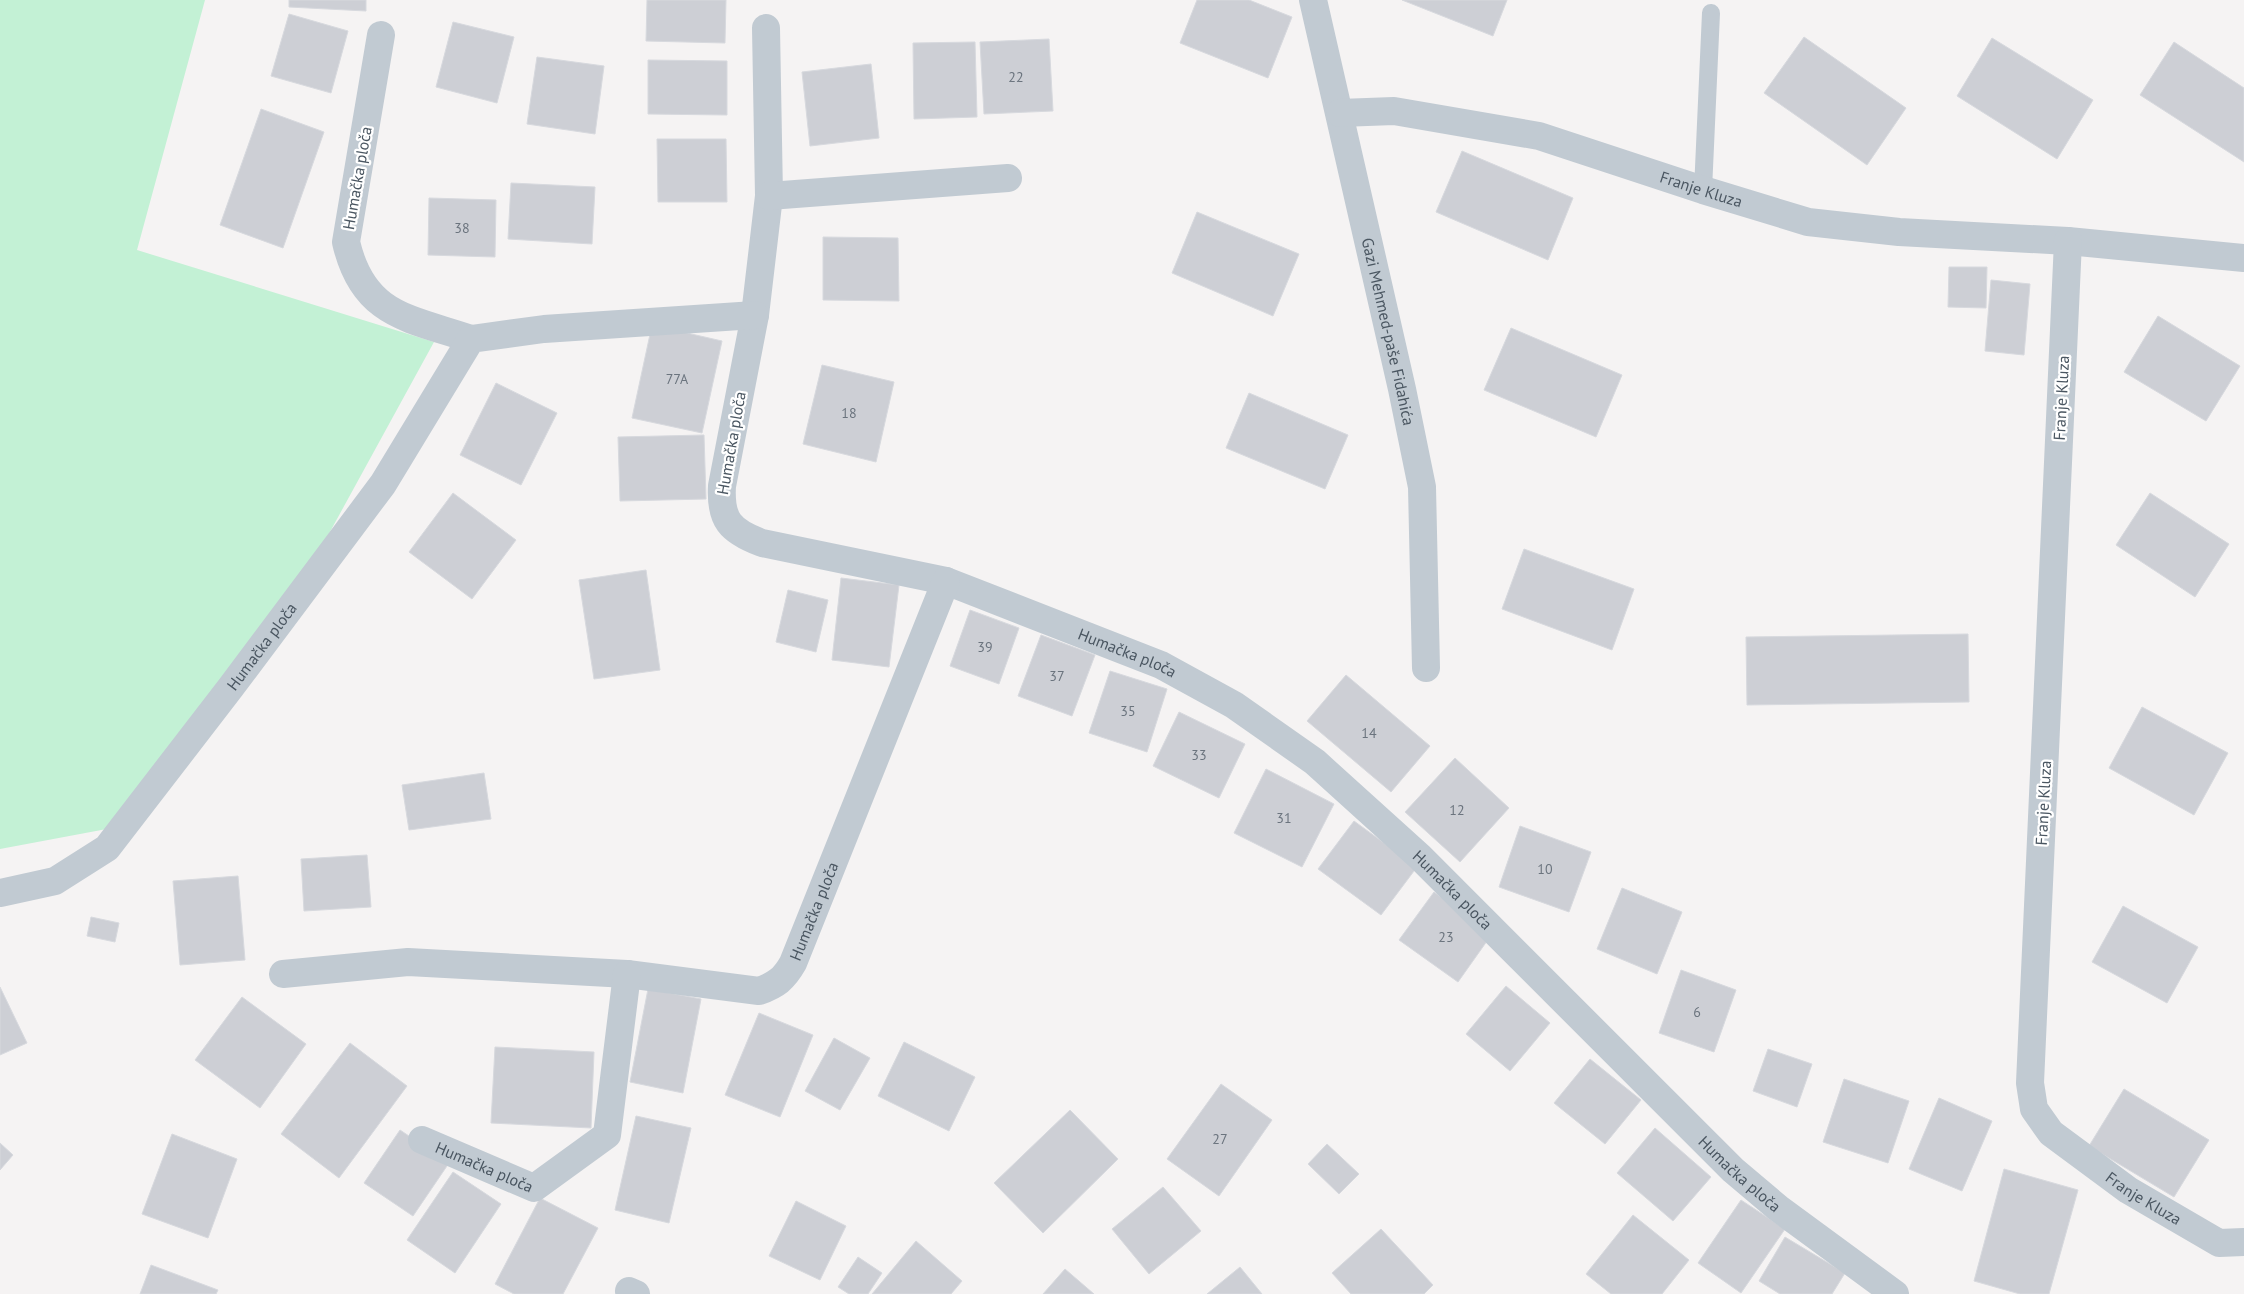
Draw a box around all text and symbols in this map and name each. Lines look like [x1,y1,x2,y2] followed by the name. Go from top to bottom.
[1008,68,1024,86] house number: 22
[338,125,376,231] street label: Humačka ploča
[1658,167,1745,211] street label: Franje Kluza
[454,219,470,237] house number: 38
[1358,236,1419,427] street label: Gazi Mehmed-paše Fidahića
[2049,355,2073,441] street label: Franje Kluza
[666,370,689,388] house number: 77A
[712,390,750,496] street label: Humačka ploča
[841,404,857,422] house number: 18
[222,598,301,694] street label: Humačka ploča
[1075,624,1180,682] street label: Humačka ploča
[977,638,993,656] house number: 39
[1049,667,1065,685] house number: 37
[1120,702,1136,720] house number: 35
[1361,724,1377,742] house number: 14
[1191,746,1207,764] house number: 33
[2031,760,2055,846] street label: Franje Kluza
[1449,801,1465,819] house number: 12
[1276,809,1292,827] house number: 31
[1409,846,1497,934] street label: Humačka ploča
[785,859,842,964] street label: Humačka ploča
[1537,860,1553,878] house number: 10
[1438,928,1454,946] house number: 23
[1693,1003,1701,1021] house number: 6
[1212,1130,1228,1148] house number: 27
[1694,1131,1785,1216] street label: Humačka ploča
[433,1137,536,1197] street label: Humačka ploča
[2102,1167,2185,1229] street label: Franje Kluza

